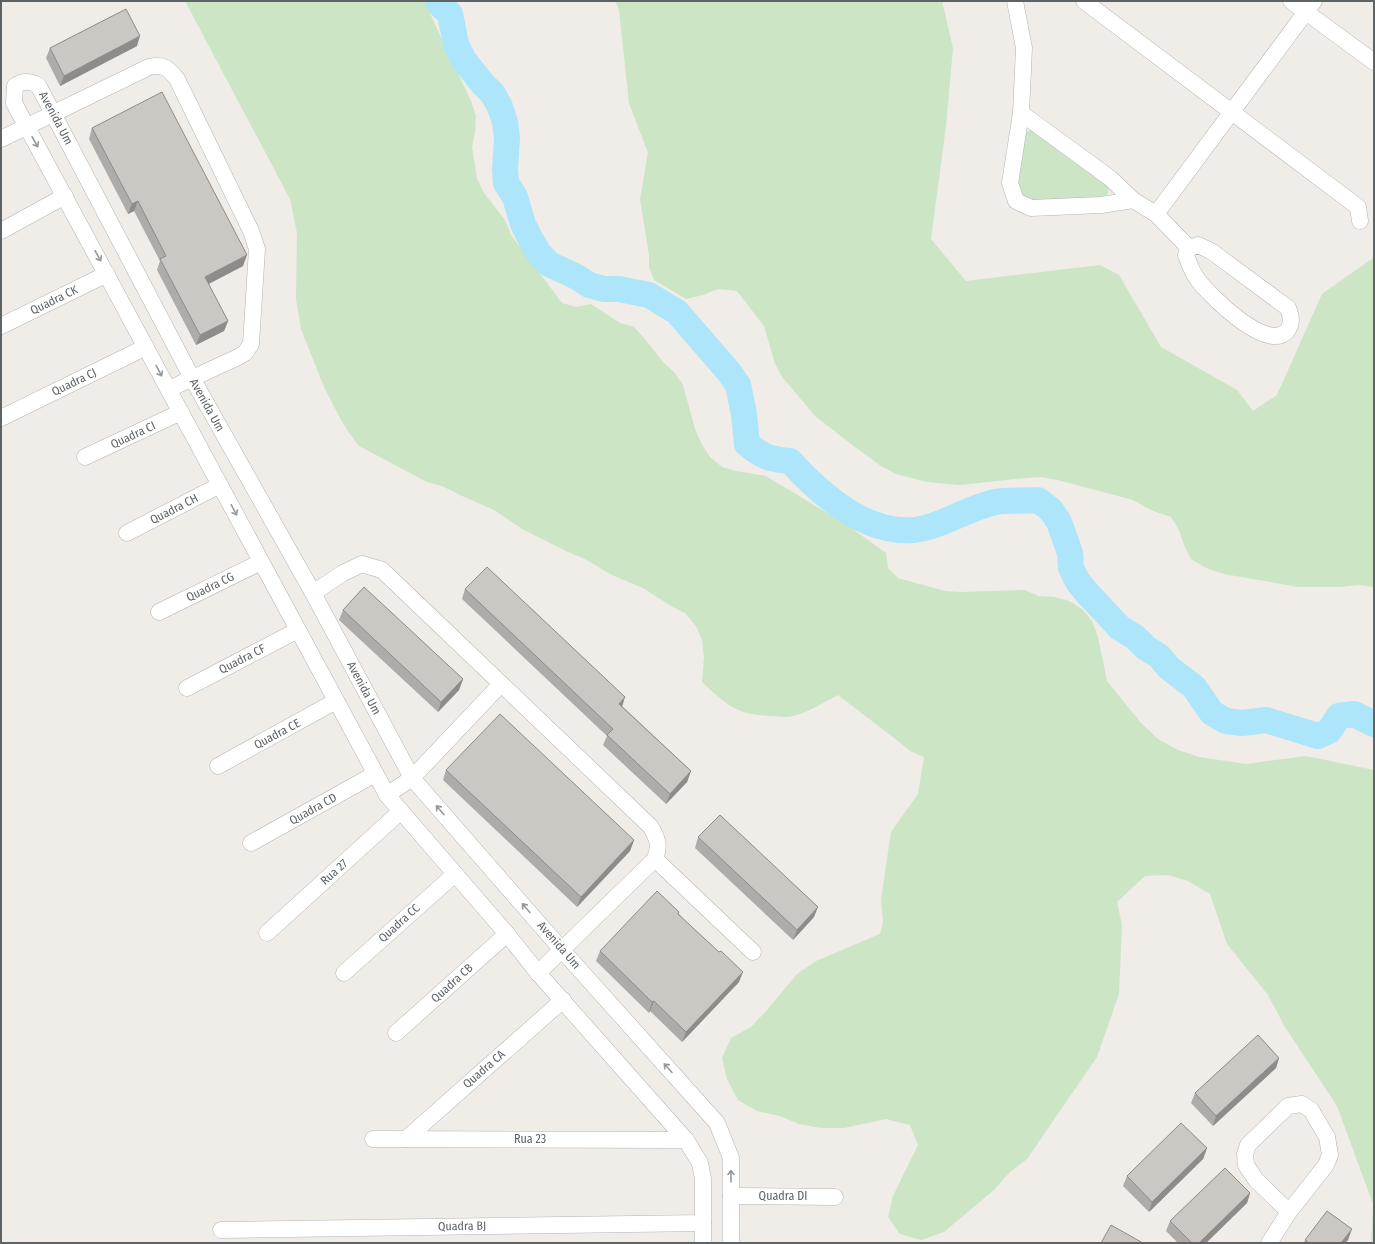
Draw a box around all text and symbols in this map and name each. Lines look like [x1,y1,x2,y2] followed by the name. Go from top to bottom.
[36,89,76,147] street label: Avenida Um
[32,136,40,148] one-way arrow
[94,250,102,262] one-way arrow
[28,282,81,317] street label: Quadra CK
[49,365,99,399] street label: Quadra CJ
[156,365,163,377] one-way arrow
[187,376,227,434] street label: Avenida Um
[108,419,158,451] street label: Quadra CI
[148,491,200,527] street label: Quadra CH
[230,504,238,516] one-way arrow
[184,569,236,605] street label: Quadra CG
[217,641,268,677] street label: Quadra CF
[344,659,384,717] street label: Avenida Um
[251,716,303,752] street label: Quadra CE
[287,790,339,828] street label: Quadra CD
[436,804,445,815] one-way arrow
[318,856,351,888] street label: Rua 27
[376,901,422,945] street label: Quadra CC
[521,902,530,913] one-way arrow
[535,918,583,972] street label: Avenida Um
[428,960,476,1005] street label: Quadra CB
[460,1047,508,1091] street label: Quadra CA
[663,1062,672,1073] one-way arrow
[514,1132,546,1146] street label: Rua 23
[727,1170,735,1183] one-way arrow
[759,1189,807,1203] street label: Quadra DI
[438,1219,486,1233] street label: Quadra BJ

